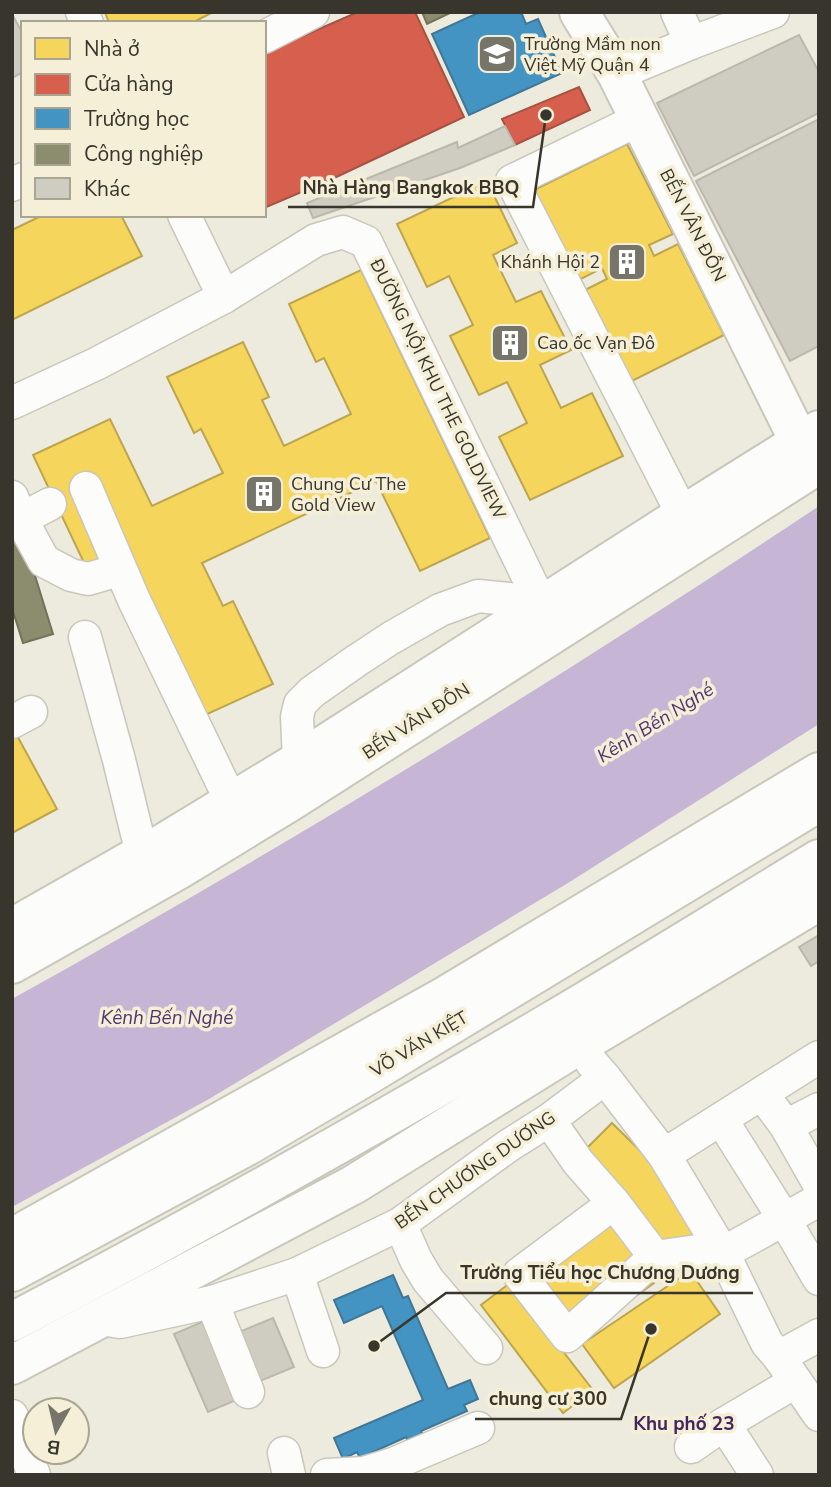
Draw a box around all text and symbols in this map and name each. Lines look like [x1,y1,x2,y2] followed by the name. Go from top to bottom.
[21,21,266,217] legend
[523,32,661,77] place label: Trường Mầm non Việt Mỹ Quận 4
[476,33,518,75] school or university icon: Trường Mầm non Việt Mỹ Quận 4
[84,35,140,63] text: Nhà ở
[84,70,174,98] text: Cửa hàng
[84,105,189,133] text: Trường học
[84,140,203,168] text: Công nghiệp
[654,164,733,286] street label: BẾN VÂN ĐỒN
[288,167,533,207] callout: Nhà Hàng Bangkok BBQ
[84,175,130,203] text: Khác
[302,175,520,201] text: Nhà Hàng Bangkok BBQ
[606,241,648,283] building icon: Khánh Hội 2
[501,250,600,274] place label: Khánh Hội 2
[364,254,512,523] street label: ĐƯỜNG NỘI KHU THE GOLDVIEW
[489,322,531,364] building icon: Cao ốc Vạn Đô
[537,331,655,355] place label: Cao ốc Vạn Đô
[291,472,406,517] place label: Chung Cư The Gold View
[243,473,285,515] building icon: Chung Cư The Gold View
[357,676,474,765] street label: BẾN VÂN ĐỒN
[592,677,719,769] water label: Kênh Bến Nghé
[101,1005,233,1031] water label: Kênh Bến Nghé
[365,1005,472,1083] street label: VÕ VĂN KIỆT
[389,1105,560,1235] street label: BẾN CHƯƠNG DƯƠNG
[446,1253,753,1293] callout: Trường Tiểu học Chương Dương
[460,1260,740,1286] text: Trường Tiểu học Chương Dương
[475,1379,621,1419] callout: chung cư 300
[489,1386,607,1412] text: chung cư 300
[21,1396,91,1466] north arrow
[633,1411,735,1437] district label: Khu phố 23
[45,1433,62,1461] text: B

